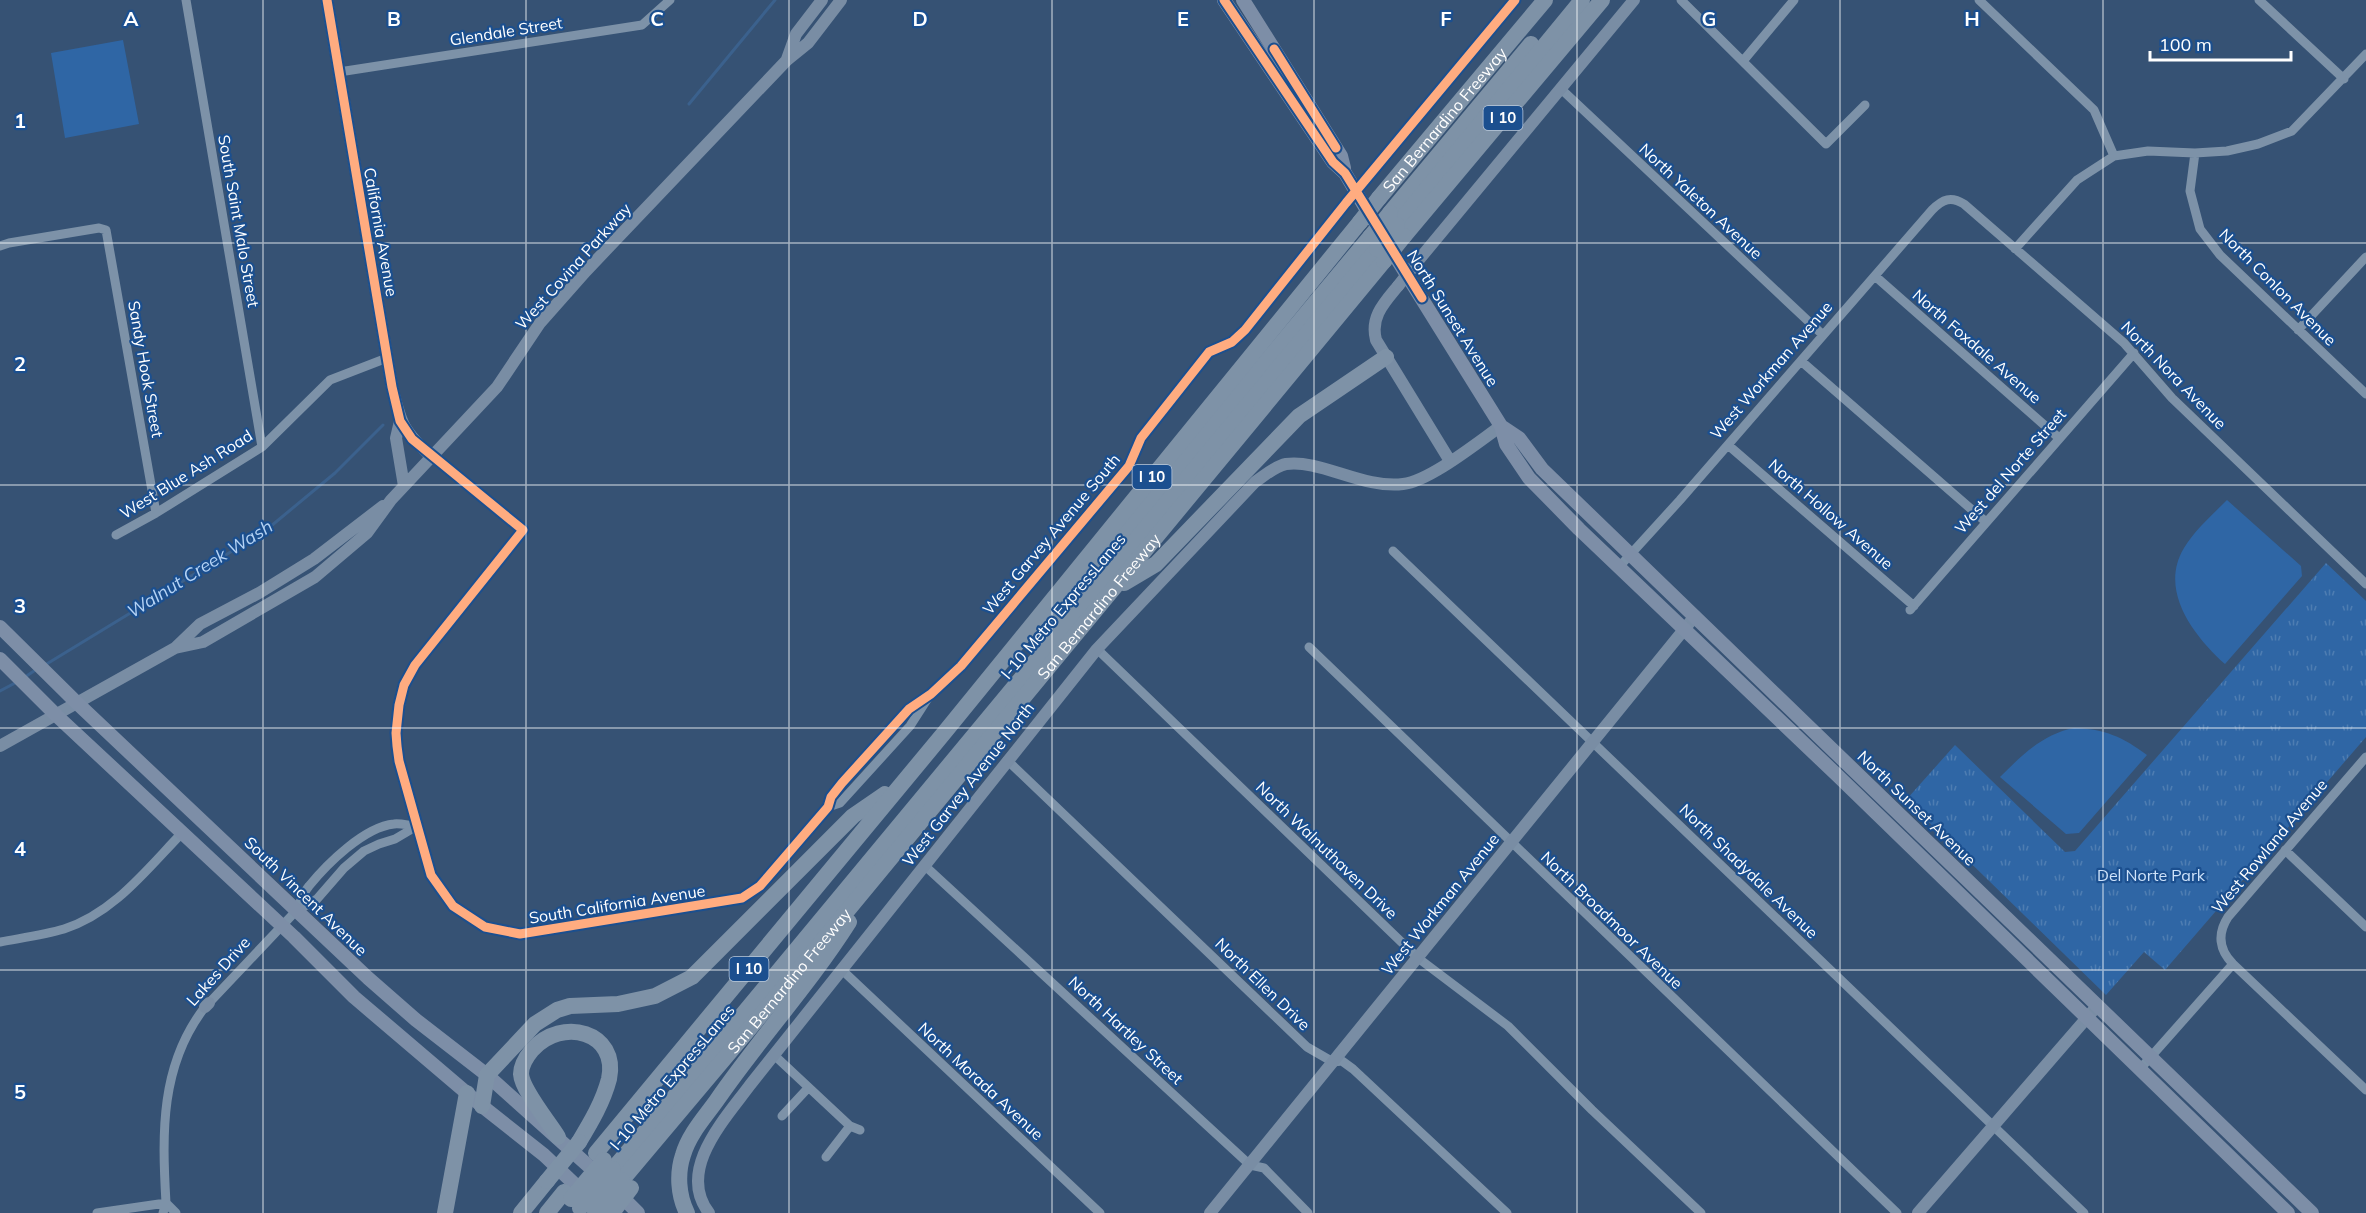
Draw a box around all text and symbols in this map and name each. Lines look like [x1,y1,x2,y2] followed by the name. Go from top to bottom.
[124,6,139,31] text: A
[387,6,401,31] text: B
[650,6,664,31] text: C
[912,6,928,31] text: D
[1177,6,1189,31] text: E
[1440,6,1452,31] text: F
[1702,6,1716,31] text: G
[1964,6,1980,31] text: H
[448,12,564,50] street label: Glendale Street
[2150,24,2291,62] scale bar
[2159,33,2212,56] text: 100 m
[1378,43,1511,196] street label: San Bernardino Freeway
[1484,106,1522,130] road number: I 10
[14,108,26,133] text: 1
[214,133,264,309] street label: South Saint Malo Street
[1635,139,1767,263] street label: North Yaleton Avenue
[360,166,402,298] street label: California Avenue
[511,198,635,333] street label: West Covina Parkway
[2215,224,2341,350] street label: North Conlon Avenue
[1403,246,1503,390] street label: North Sunset Avenue
[1909,285,2045,407] street label: North Foxdale Avenue
[1706,297,1836,443] street label: West Workman Avenue
[124,299,168,439] street label: Sandy Hook Street
[2117,317,2231,433] street label: North Nora Avenue
[14,351,26,376] text: 2
[1950,404,2070,538] street label: West del Norte Street
[116,425,256,523] street label: West Blue Ash Road
[978,450,1124,618] street label: West Garvey Avenue South
[1765,455,1897,573] street label: North Hollow Avenue
[1132,465,1172,489] road number: I 10
[123,514,277,623] water label: Walnut Creek Wash
[996,529,1130,683] street label: I-10 Metro ExpressLanes
[1033,529,1165,683] street label: San Bernardino Freeway
[14,593,26,618] text: 3
[898,698,1038,870] street label: West Garvey Avenue North
[1854,746,1980,870] street label: North Sunset Avenue
[2207,775,2331,917] street label: West Rowland Avenue
[1252,777,1402,923] street label: North Walnuthaven Drive
[1676,800,1822,942] street label: North Shadydale Avenue
[1377,829,1503,979] street label: West Workman Avenue
[240,832,372,960] street label: South Vincent Avenue
[14,836,26,861] text: 4
[1537,847,1687,993] street label: North Broadmoor Avenue
[2097,865,2206,885] park label: Del Norte Park
[527,880,707,928] street label: South California Avenue
[723,904,856,1058] street label: San Bernardino Freeway
[182,932,254,1010] street label: Lakes Drive
[1211,934,1315,1034] street label: North Ellen Drive
[730,957,768,981] road number: I 10
[1065,972,1188,1089] street label: North Hartley Street
[605,1000,739,1154] street label: I-10 Metro ExpressLanes
[914,1018,1048,1144] street label: North Morada Avenue
[14,1079,26,1104] text: 5

